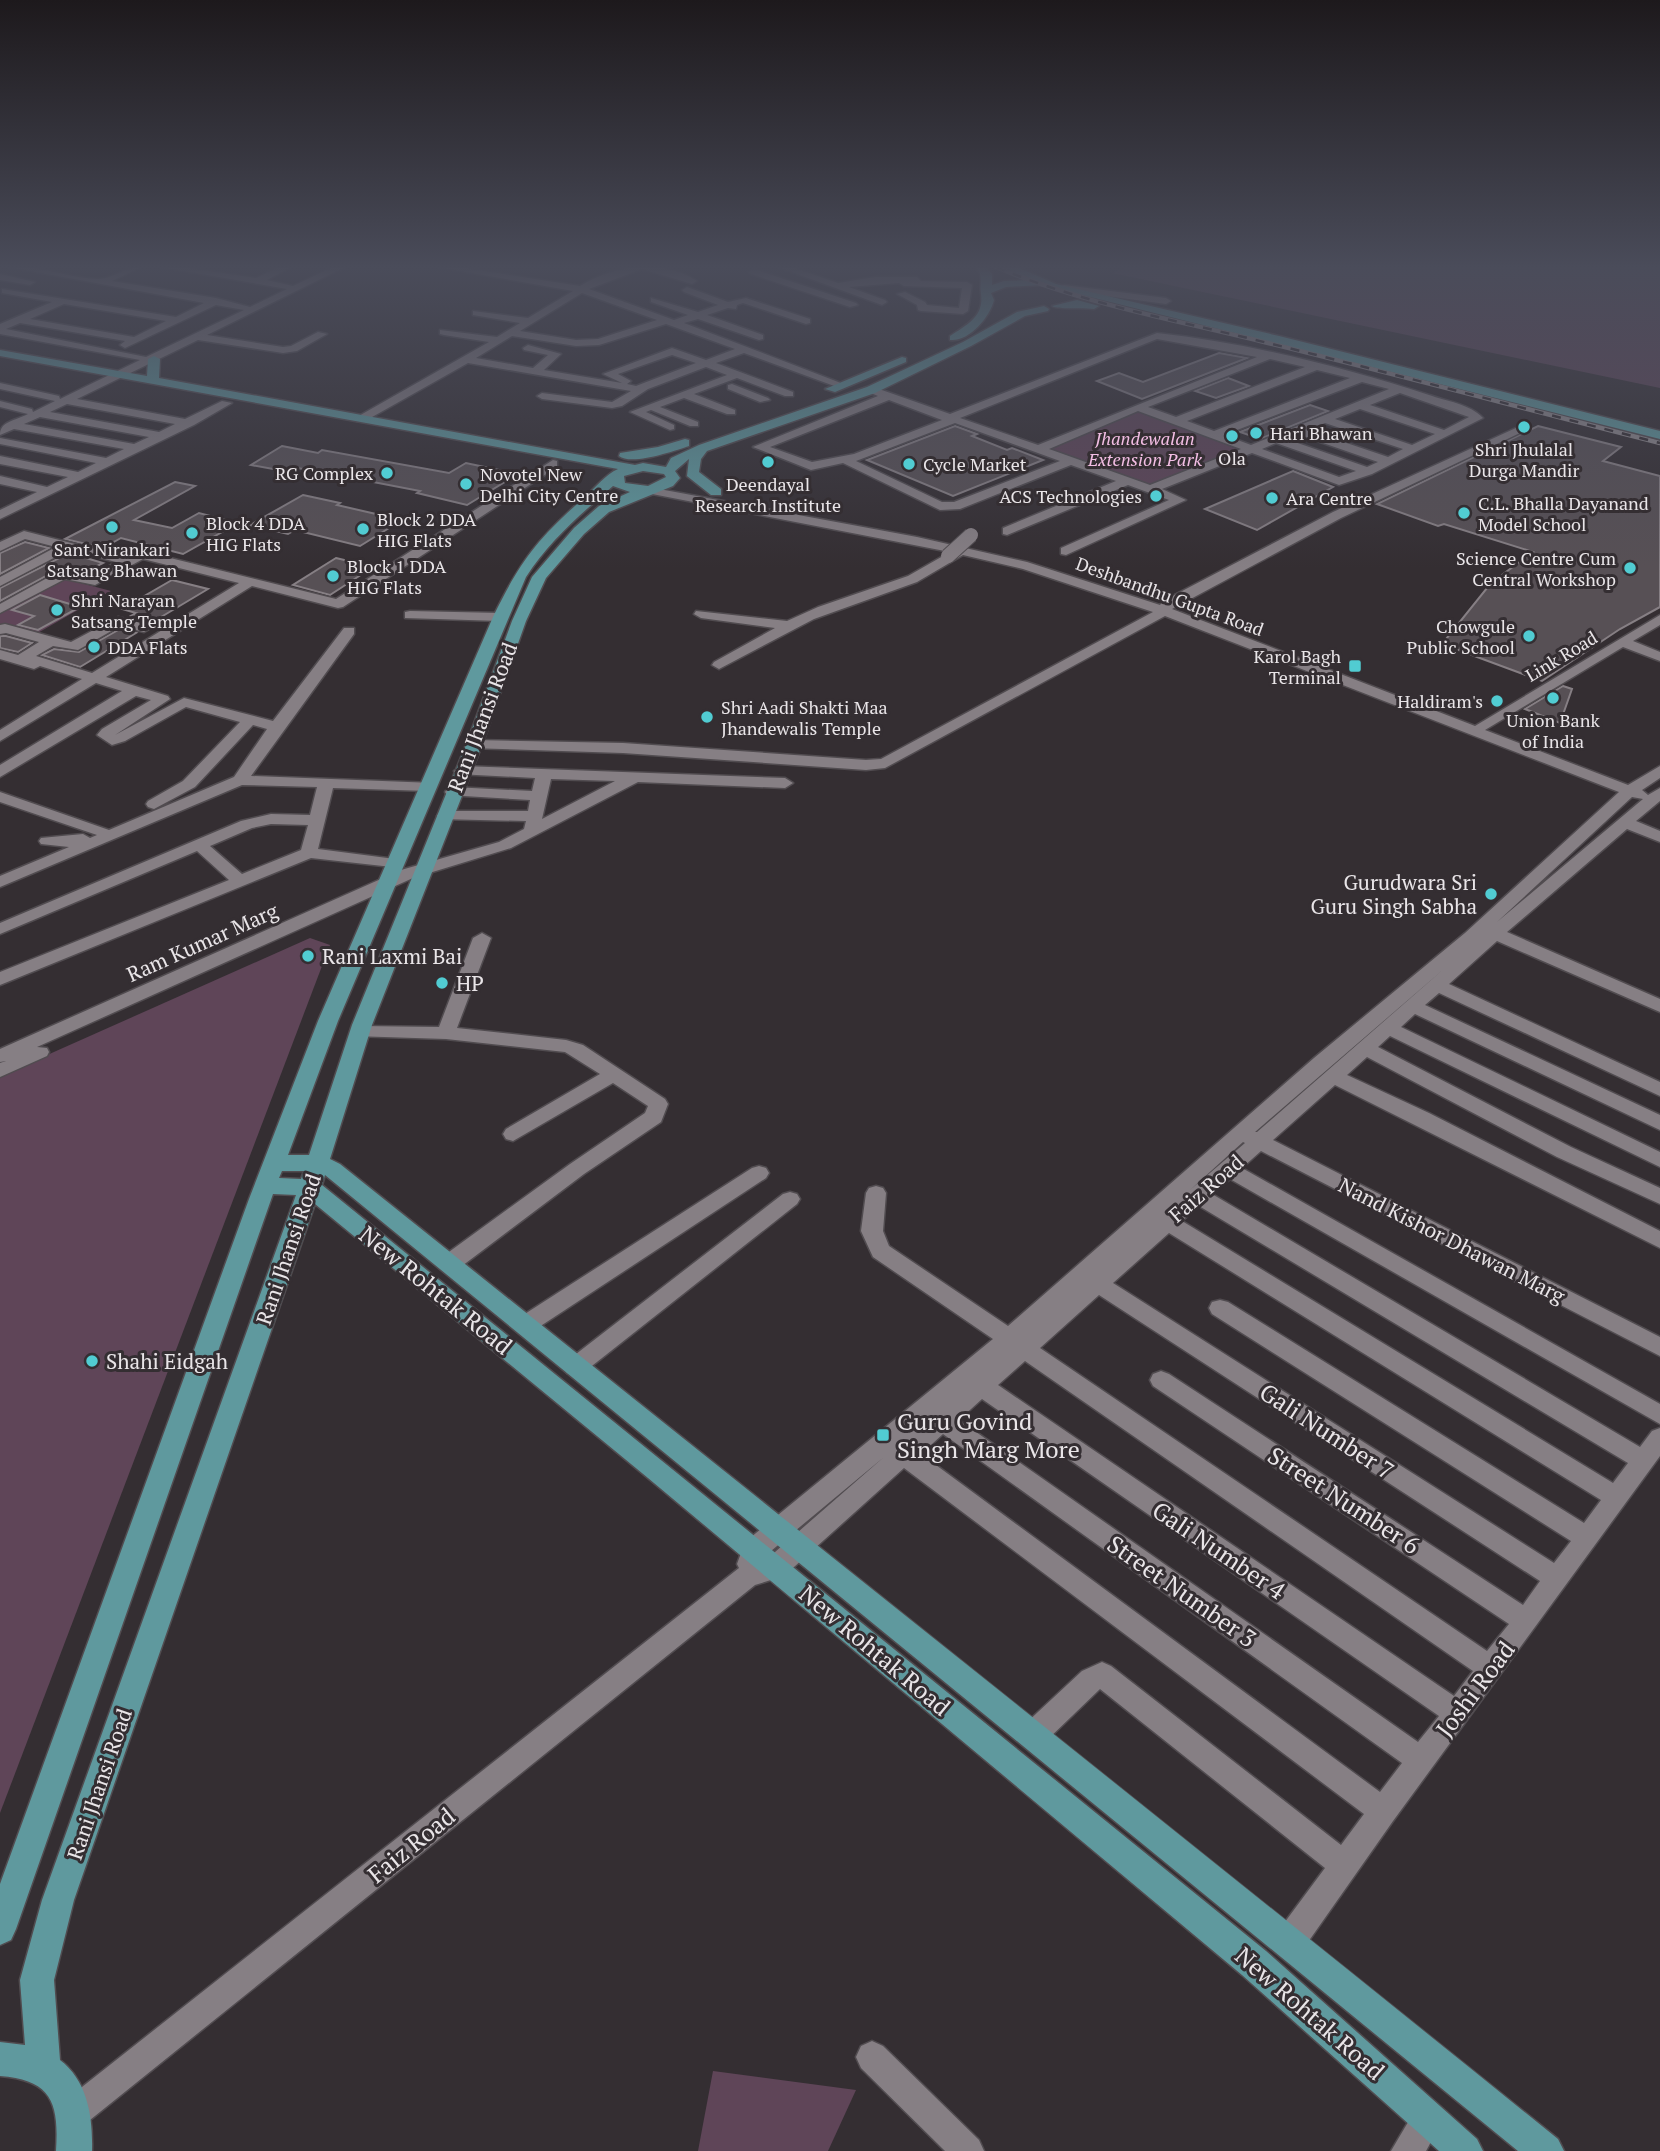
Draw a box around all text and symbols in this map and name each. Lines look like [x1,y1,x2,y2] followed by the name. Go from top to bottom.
[1516,419,1532,435] marker: Shri Jhulalal Durga Mandir
[1270,421,1373,445] place label: Hari Bhawan
[1248,425,1264,441] marker: Hari Bhawan
[1087,426,1202,471] park label: Jhandewalan Extension Park
[1224,428,1240,444] marker: Ola
[1469,437,1579,482] place label: Shri Jhulalal Durga Mandir
[1218,446,1246,470] place label: Ola
[923,452,1027,476] place label: Cycle Market
[760,454,776,470] marker: Deendayal Research Institute
[901,456,917,472] marker: Cycle Market
[275,461,374,485] place label: RG Complex
[480,462,618,507] place label: Novotel New Delhi City Centre
[379,465,395,481] marker: RG Complex
[695,472,841,517] place label: Deendayal Research Institute
[458,476,474,492] marker: Novotel New Delhi City Centre
[999,484,1142,508] place label: ACS Technologies
[1286,486,1372,510] place label: Ara Centre
[1148,488,1164,504] marker: ACS Technologies
[1264,490,1280,506] marker: Ara Centre
[1478,491,1649,536] place label: C.L. Bhalla Dayanand Model School
[1456,505,1472,521] marker: C.L. Bhalla Dayanand Model School
[377,507,477,552] place label: Block 2 DDA HIG Flats
[206,511,306,556] place label: Block 4 DDA HIG Flats
[104,519,120,535] marker: Sant Nirankari Satsang Bhawan
[355,521,371,537] marker: Block 2 DDA HIG Flats
[184,525,200,541] marker: Block 4 DDA HIG Flats
[47,537,178,582] place label: Sant Nirankari Satsang Bhawan
[1456,546,1616,591] place label: Science Centre Cum Central Workshop
[1073,551,1267,641] street label: Deshbandhu Gupta Road
[347,554,447,599] place label: Block 1 DDA HIG Flats
[1622,560,1638,576] marker: Science Centre Cum Central Workshop
[325,568,341,584] marker: Block 1 DDA HIG Flats
[71,588,197,633] place label: Shri Narayan Satsang Temple
[49,602,65,618] marker: Shri Narayan Satsang Temple
[1407,614,1515,659] place label: Chowgule Public School
[1521,625,1601,687] street label: Link Road
[1521,628,1537,644] marker: Chowgule Public School
[108,635,188,659] place label: DDA Flats
[441,638,523,796] street label: Rani Jhansi Road
[86,639,102,655] marker: DDA Flats
[1253,644,1341,689] place label: Karol Bagh Terminal
[1347,658,1363,674] marker: Karol Bagh Terminal
[1397,689,1483,713] place label: Haldiram's
[1545,690,1561,706] marker: Union Bank of India
[1489,693,1505,709] marker: Haldiram's
[721,695,888,740] place label: Shri Aadi Shakti Maa Jhandewalis Temple
[1506,708,1600,753] place label: Union Bank of India
[699,709,715,725] marker: Shri Aadi Shakti Maa Jhandewalis Temple
[1311,868,1477,920] place label: Gurudwara Sri Guru Singh Sabha
[1483,886,1499,902] marker: Gurudwara Sri Guru Singh Sabha
[122,896,283,988] street label: Ram Kumar Marg
[322,942,462,970] place label: Rani Laxmi Bai
[300,948,316,964] marker: Rani Laxmi Bai
[456,969,484,997] place label: HP
[434,975,450,991] marker: HP
[1163,1148,1250,1228] street label: Faiz Road
[249,1170,327,1328] street label: Rani Jhansi Road
[1334,1171,1571,1310] street label: Nand Kishor Dhawan Marg
[353,1218,519,1362] street label: New Rohtak Road
[106,1347,228,1375] place label: Shahi Eidgah
[84,1353,100,1369] marker: Shahi Eidgah
[1254,1376,1400,1486] street label: Gali Number 7
[897,1405,1080,1465] place label: Guru Govind Singh Marg More
[875,1427,891,1443] marker: Guru Govind Singh Marg More
[1262,1439,1426,1561] street label: Street Number 6
[1146,1494,1292,1606] street label: Gali Number 4
[1101,1528,1263,1654] street label: Street Number 3
[793,1577,957,1723] street label: New Rohtak Road
[1428,1634,1522,1744] street label: Joshi Road
[60,1705,138,1863] street label: Rani Jhansi Road
[361,1800,461,1890] street label: Faiz Road
[1229,1939,1391,2087] street label: New Rohtak Road

